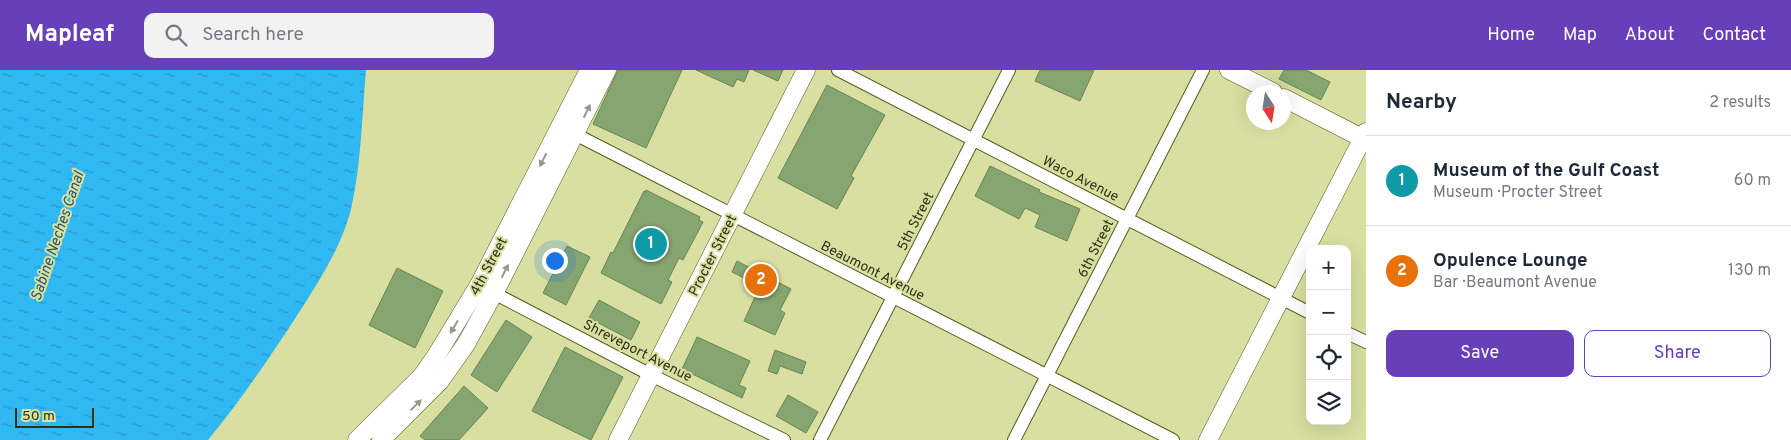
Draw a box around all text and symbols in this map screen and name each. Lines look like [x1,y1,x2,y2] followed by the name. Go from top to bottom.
[144,13,494,58] search box
[25,20,114,50] text: Mapleaf
[162,21,190,49] icon: search
[202,23,304,47] text: Search here
[1487,24,1535,47] text: Home
[1563,24,1597,47] text: Map
[1625,24,1674,47] text: About
[1702,24,1766,47] text: Contact
[1246,85,1291,130] north arrow
[1386,89,1457,116] text: Nearby
[1709,93,1771,113] text: 2 results
[583,104,591,118] one-way arrow
[539,153,547,167] one-way arrow
[1039,153,1121,206] street label: Waco Avenue
[1433,159,1659,183] text: Museum of the Gulf Coast
[27,168,90,304] water label: Sabine Neches Canal
[1399,171,1405,191] text: 1
[1734,171,1771,191] text: 60 m
[1433,183,1603,203] text: Museum · Procter Street
[894,190,938,254] street label: 5th Street
[686,212,741,299] street label: Procter Street
[1074,217,1118,281] street label: 6th Street
[635,225,667,263] pin: 1
[467,235,512,299] street label: 4th Street
[817,238,927,305] street label: Beaumont Avenue
[1306,245,1351,425] map controls
[1306,245,1351,290] button: +
[542,248,568,274] your location
[1433,249,1588,273] text: Opulence Lounge
[745,261,777,299] pin: 2
[1397,261,1407,281] text: 2
[1728,261,1771,281] text: 130 m
[501,264,509,278] one-way arrow
[1433,273,1597,293] text: Bar · Beaumont Avenue
[1306,290,1351,335] button: −
[580,317,695,386] street label: Shreveport Avenue
[450,320,459,333] one-way arrow
[1386,330,1574,377] button: Save
[1584,330,1771,377] button: Share
[1306,335,1351,380] button: locate
[1306,380,1351,425] button: layers
[409,399,421,411] one-way arrow
[15,405,94,428] scale bar
[22,408,55,425] text: 50 m

